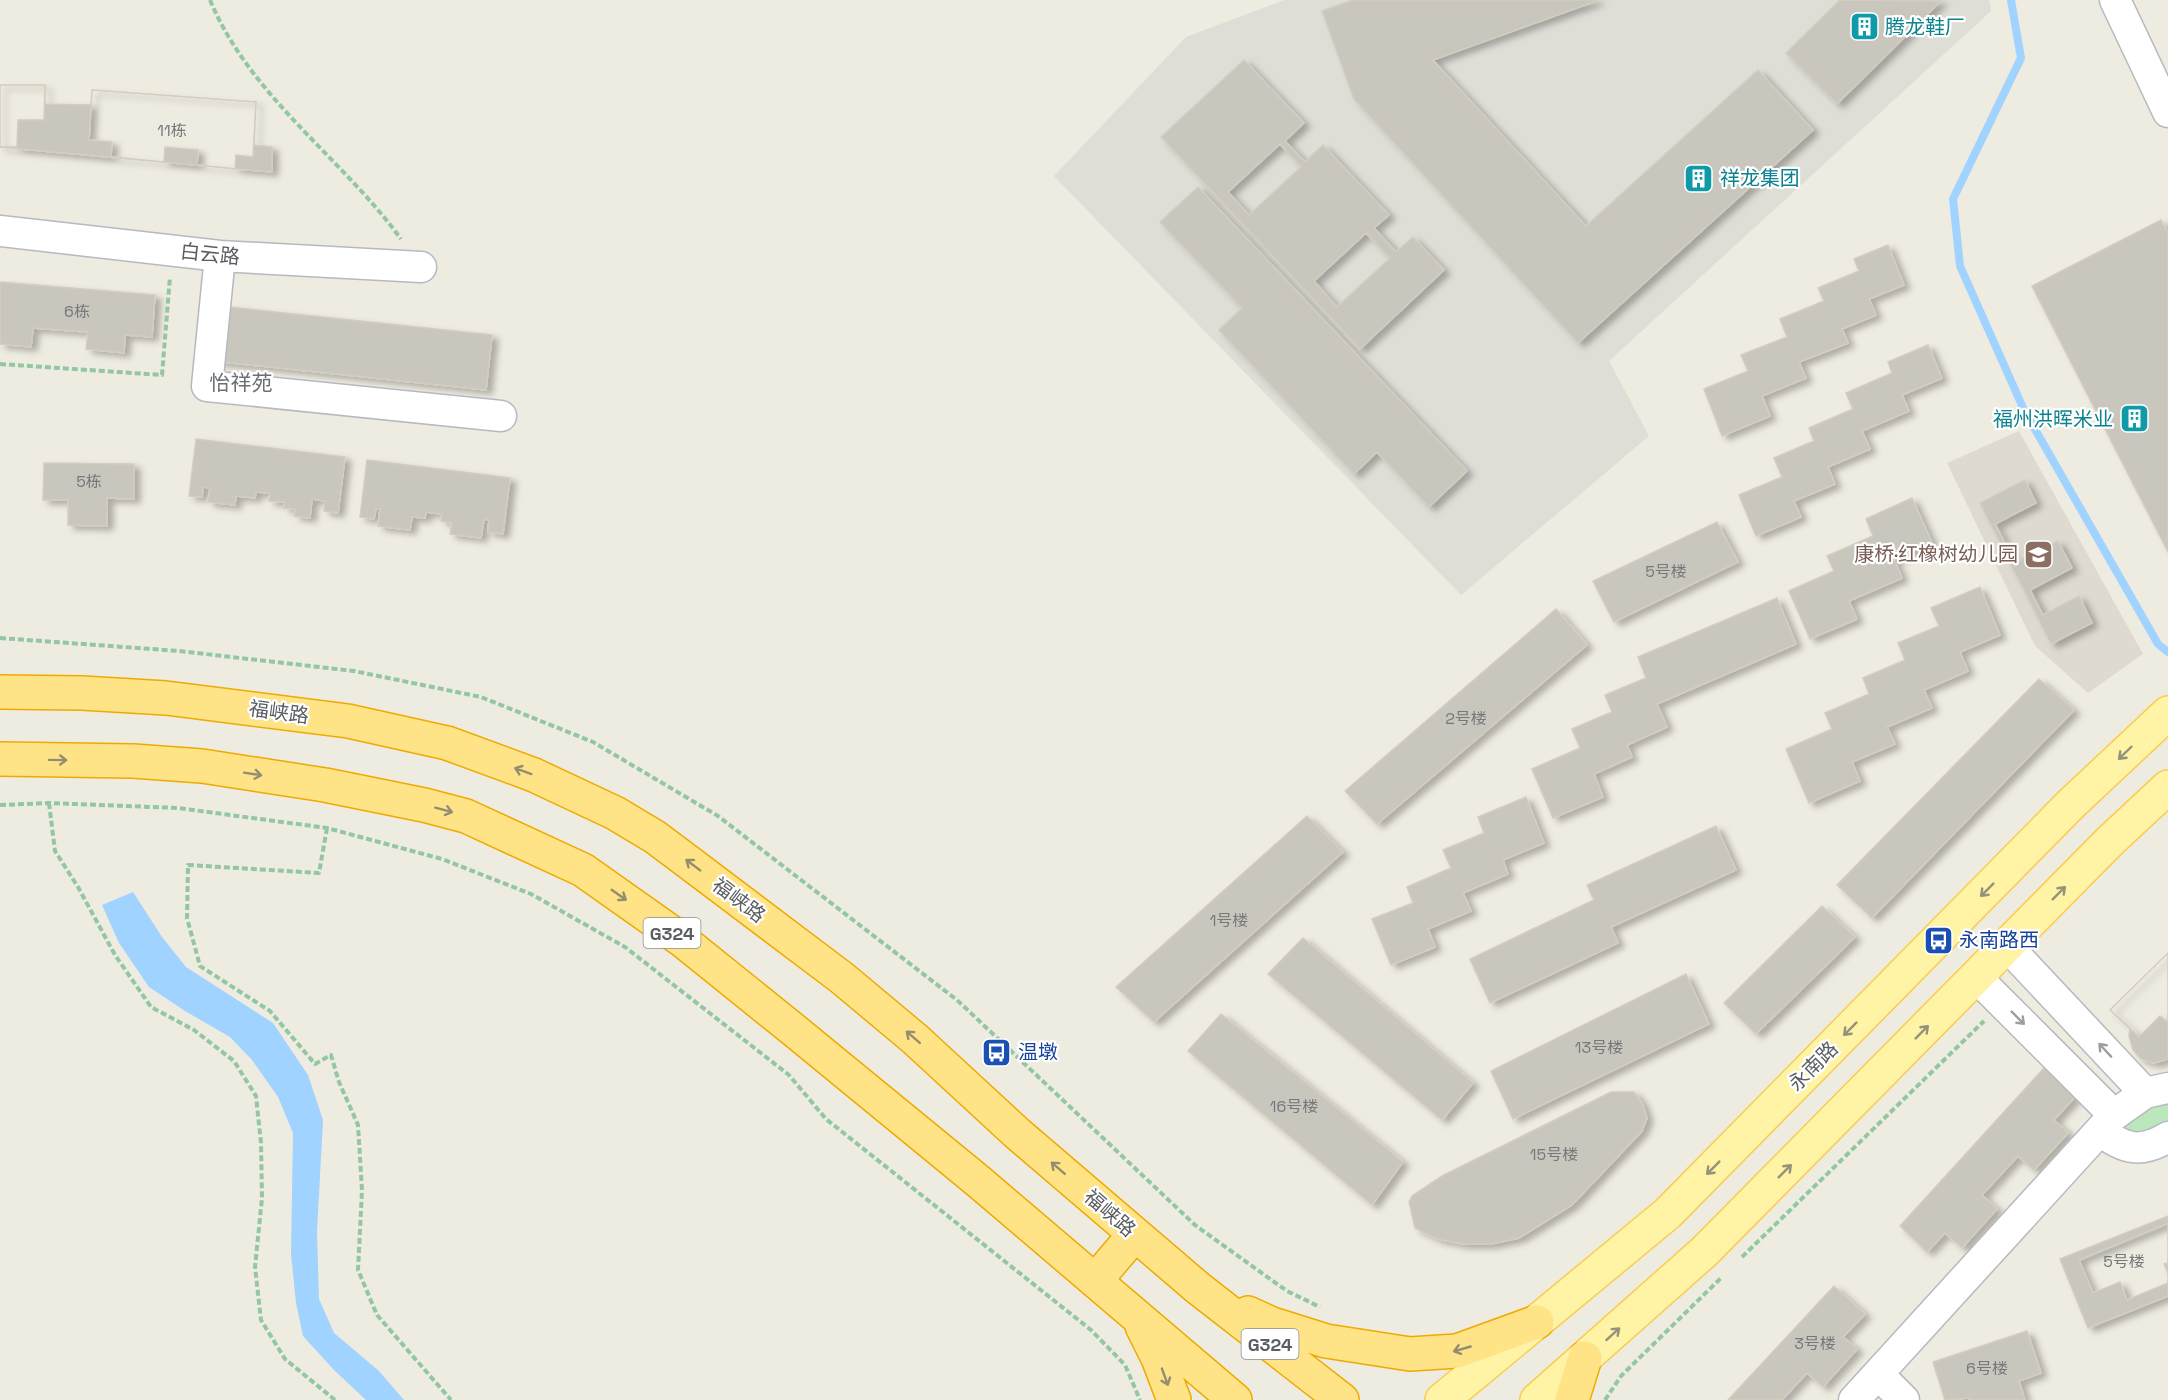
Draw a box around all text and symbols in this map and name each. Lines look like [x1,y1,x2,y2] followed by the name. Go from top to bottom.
[1848,11,1880,43] building icon: 腾龙鞋厂
[1885,14,1965,40] place label: 腾龙鞋厂
[157,120,187,141] house number: 11栋
[1683,162,1715,194] building icon: 祥龙集团
[1720,165,1800,191] place label: 祥龙集团
[179,238,241,270] street label: 白云路
[64,301,90,322] house number: 6栋
[210,369,273,396] district label: 怡祥苑
[2118,403,2150,435] building icon: 福州洪晖米业
[1993,406,2113,432] place label: 福州洪晖米业
[76,471,102,492] house number: 5栋
[2023,538,2055,570] school or university icon: 康桥·红橡树幼儿园
[1854,541,2018,567] place label: 康桥·红橡树幼儿园
[1645,561,1687,582] house number: 5号楼
[247,695,311,729] street label: 福峡路
[1445,708,1487,729] house number: 2号楼
[2117,745,2132,760] one-way arrow
[48,754,68,766] one-way arrow
[514,765,533,776] one-way arrow
[242,768,262,779] one-way arrow
[434,805,453,816] one-way arrow
[686,859,702,872] one-way arrow
[707,872,771,928] street label: 福峡路
[1979,883,1994,898] one-way arrow
[2051,886,2066,901] one-way arrow
[610,889,626,901] one-way arrow
[1210,910,1248,931] house number: 1号楼
[644,918,700,948] road number: G324
[1922,924,1954,956] bus stop icon: 永南路西
[1959,927,2039,953] place label: 永南路西
[2010,1011,2025,1025] one-way arrow
[1842,1022,1857,1036] one-way arrow
[1914,1025,1929,1039] one-way arrow
[906,1030,921,1044] one-way arrow
[981,1036,1013,1068] bus stop icon: 温墩
[1783,1036,1843,1096] street label: 永南路
[1575,1037,1623,1058] house number: 13号楼
[1018,1039,1058,1065] place label: 温墩
[2098,1043,2113,1058] one-way arrow
[1270,1096,1318,1117] house number: 16号楼
[1530,1144,1578,1165] house number: 15号楼
[1705,1160,1720,1175] one-way arrow
[1051,1161,1066,1175] one-way arrow
[1777,1163,1792,1178] one-way arrow
[1079,1184,1141,1242] street label: 福峡路
[2103,1251,2145,1272] house number: 5号楼
[1605,1327,1620,1341] one-way arrow
[1242,1329,1298,1359] road number: G324
[1794,1333,1836,1354] house number: 3号楼
[1453,1343,1472,1355] one-way arrow
[1966,1358,2008,1379] house number: 6号楼
[1160,1367,1171,1386] one-way arrow

